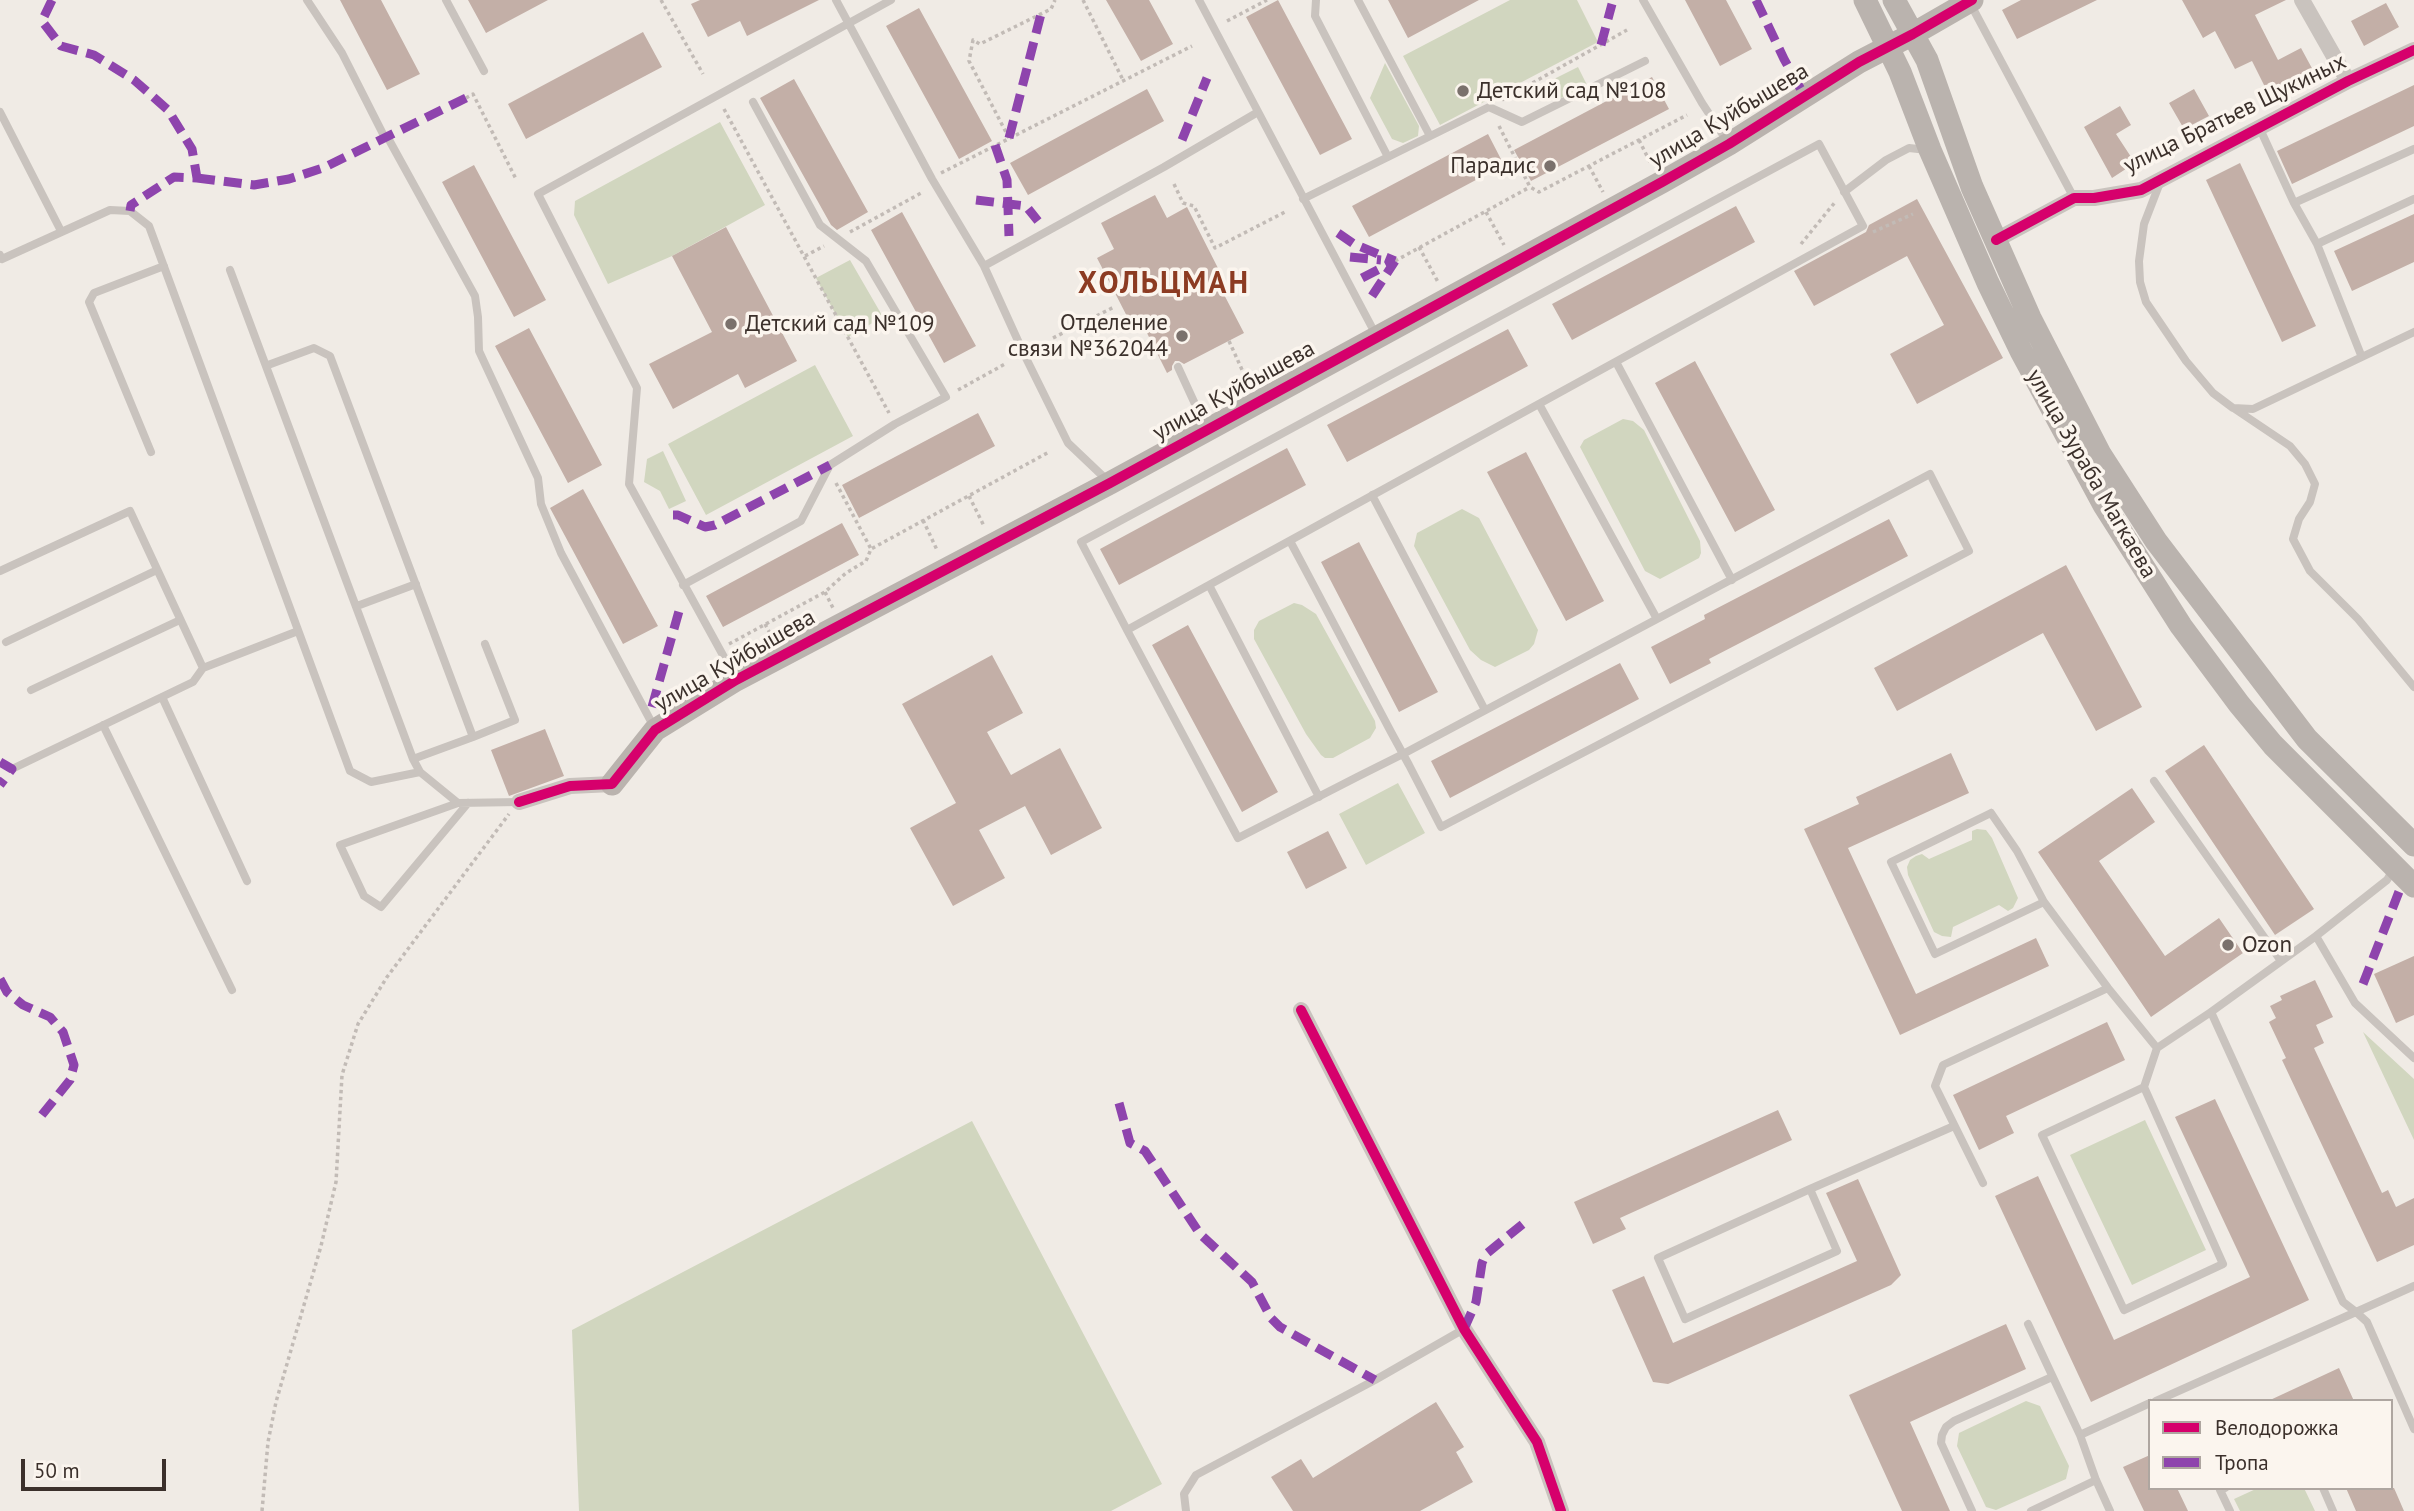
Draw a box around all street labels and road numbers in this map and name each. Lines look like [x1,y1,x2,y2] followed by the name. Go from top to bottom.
[2119,48,2351,180] street label: улица Братьев Щукиных
[1644,58,1814,174] street label: улица Куйбышева
[1148,335,1320,447] street label: улица Куйбышева
[2020,365,2162,583] street label: улица Зураба Магкаева
[650,604,820,718] street label: улица Куйбышева

